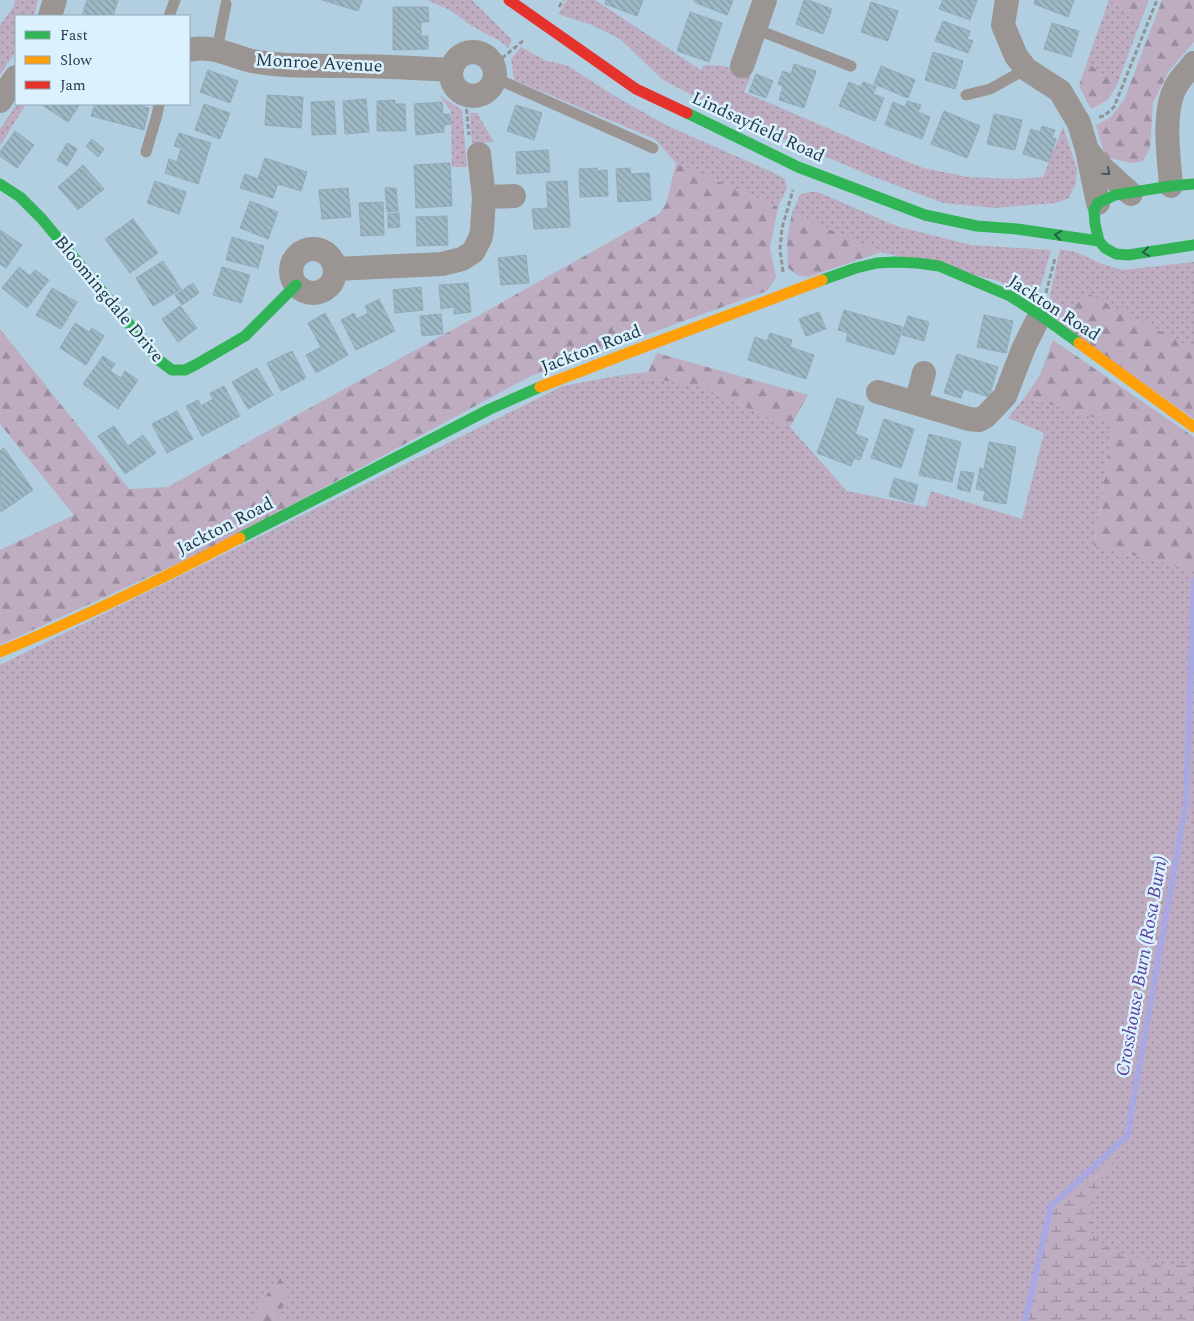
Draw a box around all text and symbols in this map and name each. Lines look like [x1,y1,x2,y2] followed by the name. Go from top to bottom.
[15,15,190,105] legend
[60,24,88,47] text: Fast
[255,46,383,80] street label: Monroe Avenue
[60,49,92,72] text: Slow
[60,74,86,97] text: Jam
[687,84,829,170] street label: Lindsayfield Road
[1101,166,1110,174] one-way arrow
[48,229,170,369] street label: Bloomingdale Drive
[1054,230,1062,240] one-way arrow
[1141,246,1149,257] one-way arrow
[1003,268,1105,348] street label: Jackton Road
[537,318,645,380] street label: Jackton Road
[172,490,278,562] street label: Jackton Road
[1108,853,1176,1079] water label: Crosshouse Burn (Rosa Burn)

